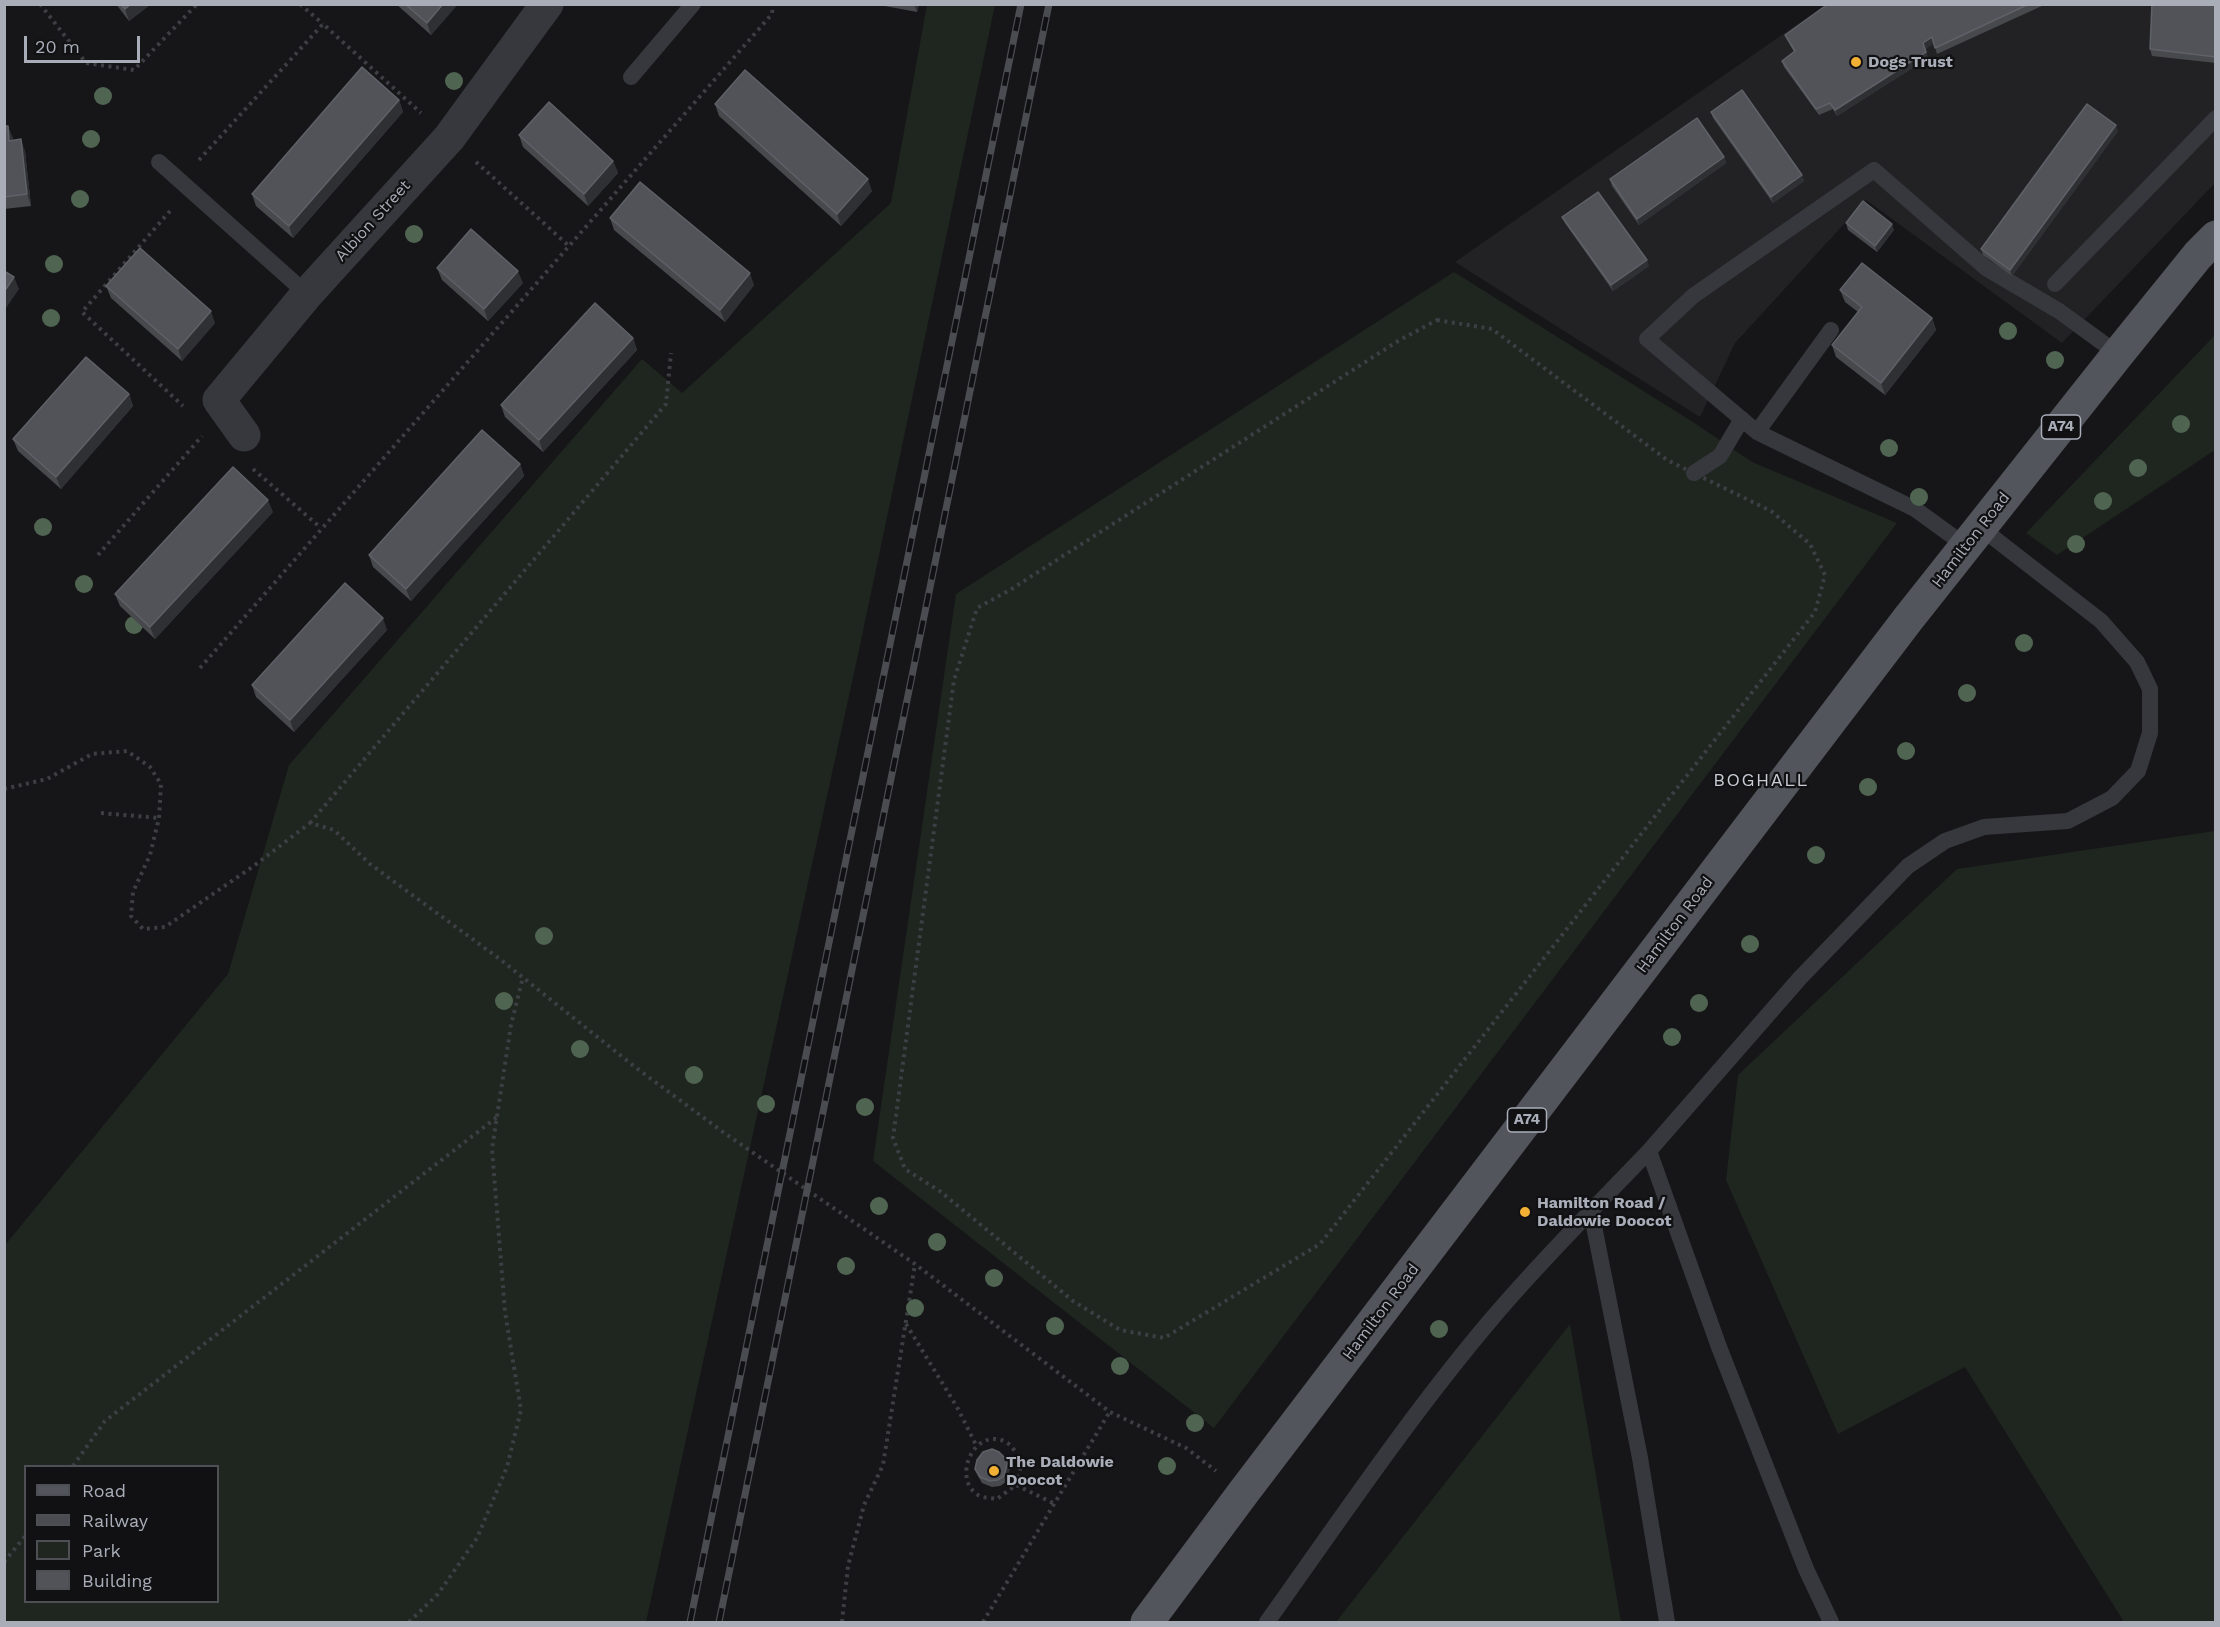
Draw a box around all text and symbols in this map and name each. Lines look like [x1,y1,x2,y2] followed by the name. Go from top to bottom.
[27,24,142,62] scale bar
[35,36,80,57] text: 20 m
[1868,52,1953,72] place label: Dogs Trust
[1849,55,1863,69] marker: Dogs Trust
[331,176,415,266] street label: Albion Street
[2042,415,2080,439] road number: A74
[1928,489,2014,591] street label: Hamilton Road
[1713,770,1809,792] district label: BOGHALL
[1633,873,1717,977] street label: Hamilton Road
[1508,1108,1546,1132] road number: A74
[1537,1193,1671,1231] place label: Hamilton Road / Daldowie Doocot
[1518,1205,1532,1219] marker: Hamilton Road / Daldowie Doocot
[1339,1260,1423,1364] street label: Hamilton Road
[1006,1452,1114,1490] place label: The Daldowie Doocot
[987,1464,1001,1478] marker: The Daldowie Doocot
[24,1465,219,1603] legend
[82,1480,126,1501] text: Road
[82,1510,148,1531] text: Railway
[82,1540,121,1561] text: Park
[82,1570,152,1591] text: Building

